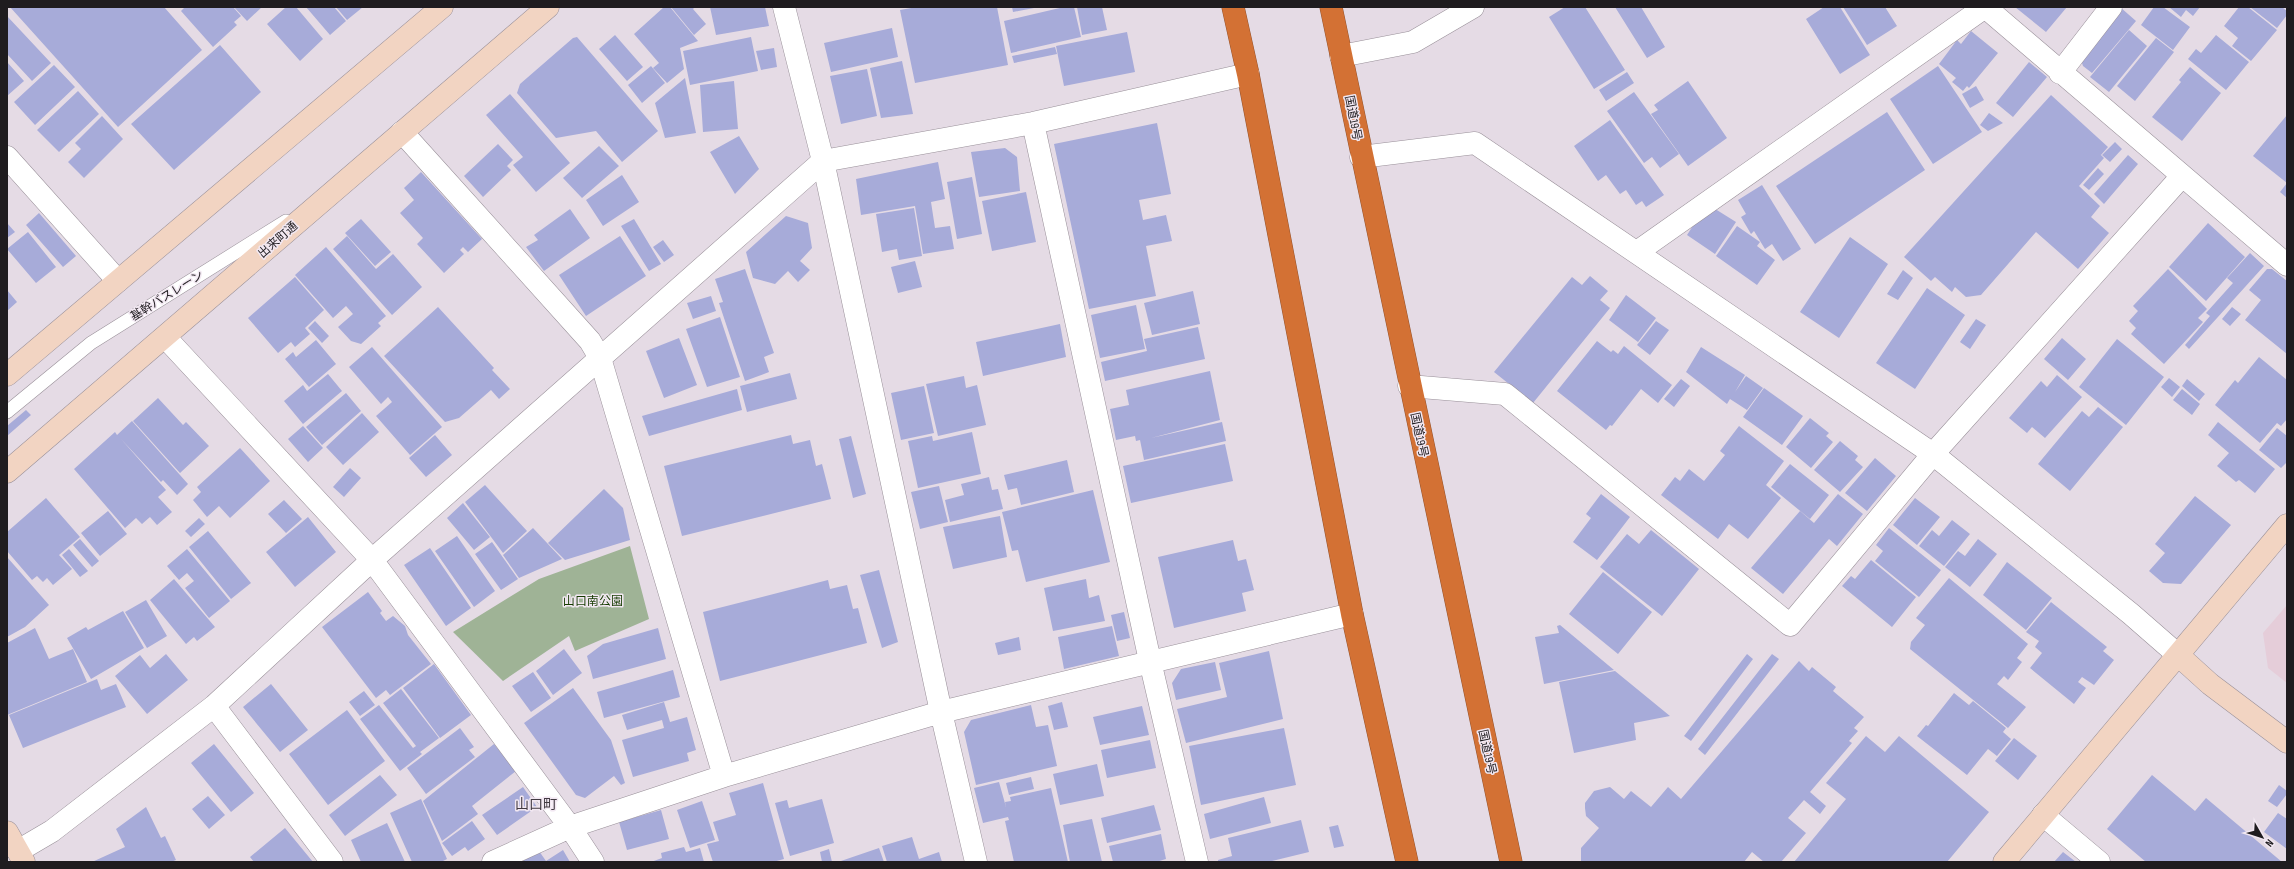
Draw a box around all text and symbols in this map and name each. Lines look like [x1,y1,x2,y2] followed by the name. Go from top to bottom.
[1341,94,1365,142] street label: 国道19号
[255,219,301,261] street label: 出来町通
[128,268,206,324] street label: 基幹バスレーン
[1407,411,1431,459] street label: 国道19号
[563,594,623,609] park label: 山口南公園
[1475,728,1499,776] street label: 国道19号
[515,796,557,813] district label: 山口町
[2242,817,2282,857] north arrow
[2262,837,2276,849] text: N

